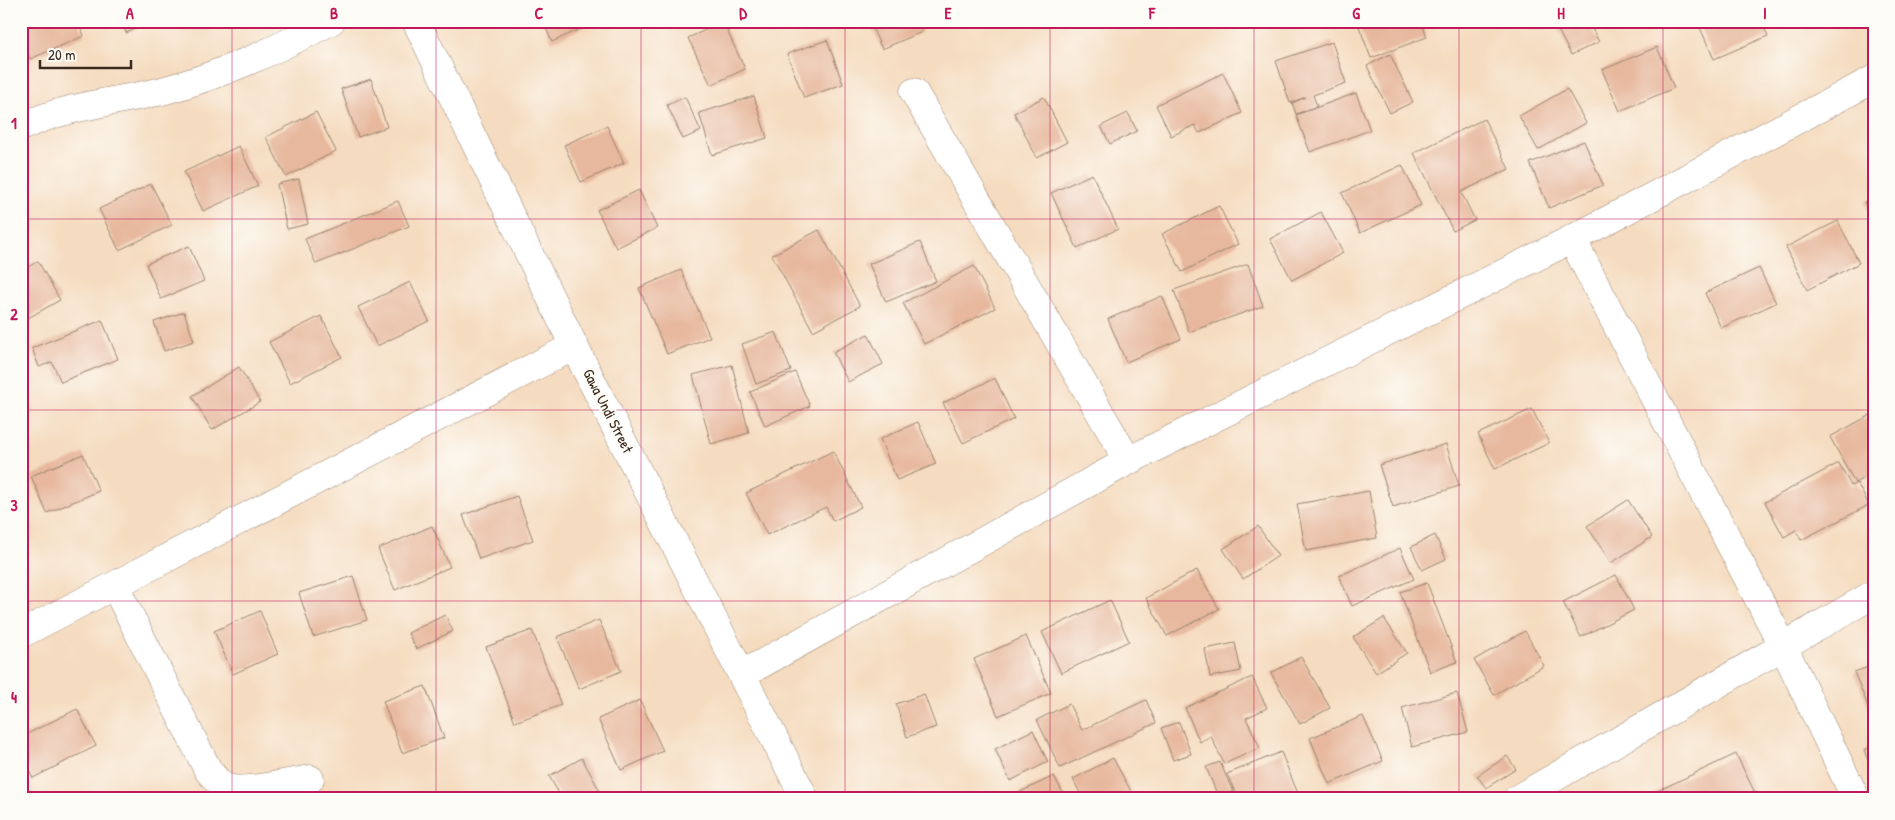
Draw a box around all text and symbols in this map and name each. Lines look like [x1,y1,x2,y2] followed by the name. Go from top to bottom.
[126,2,134,24] text: A
[330,2,338,24] text: B
[535,2,544,24] text: C
[739,2,747,24] text: D
[944,2,952,24] text: E
[1148,2,1156,24] text: F
[1352,2,1360,24] text: G
[1557,2,1565,24] text: H
[1763,2,1767,24] text: I
[40,38,131,70] scale bar
[48,44,75,65] text: 20 m
[11,112,17,134] text: 1
[10,303,18,325] text: 2
[578,365,639,457] street label: Gawa Undi Street
[10,494,18,516] text: 3
[11,686,17,708] text: 4

